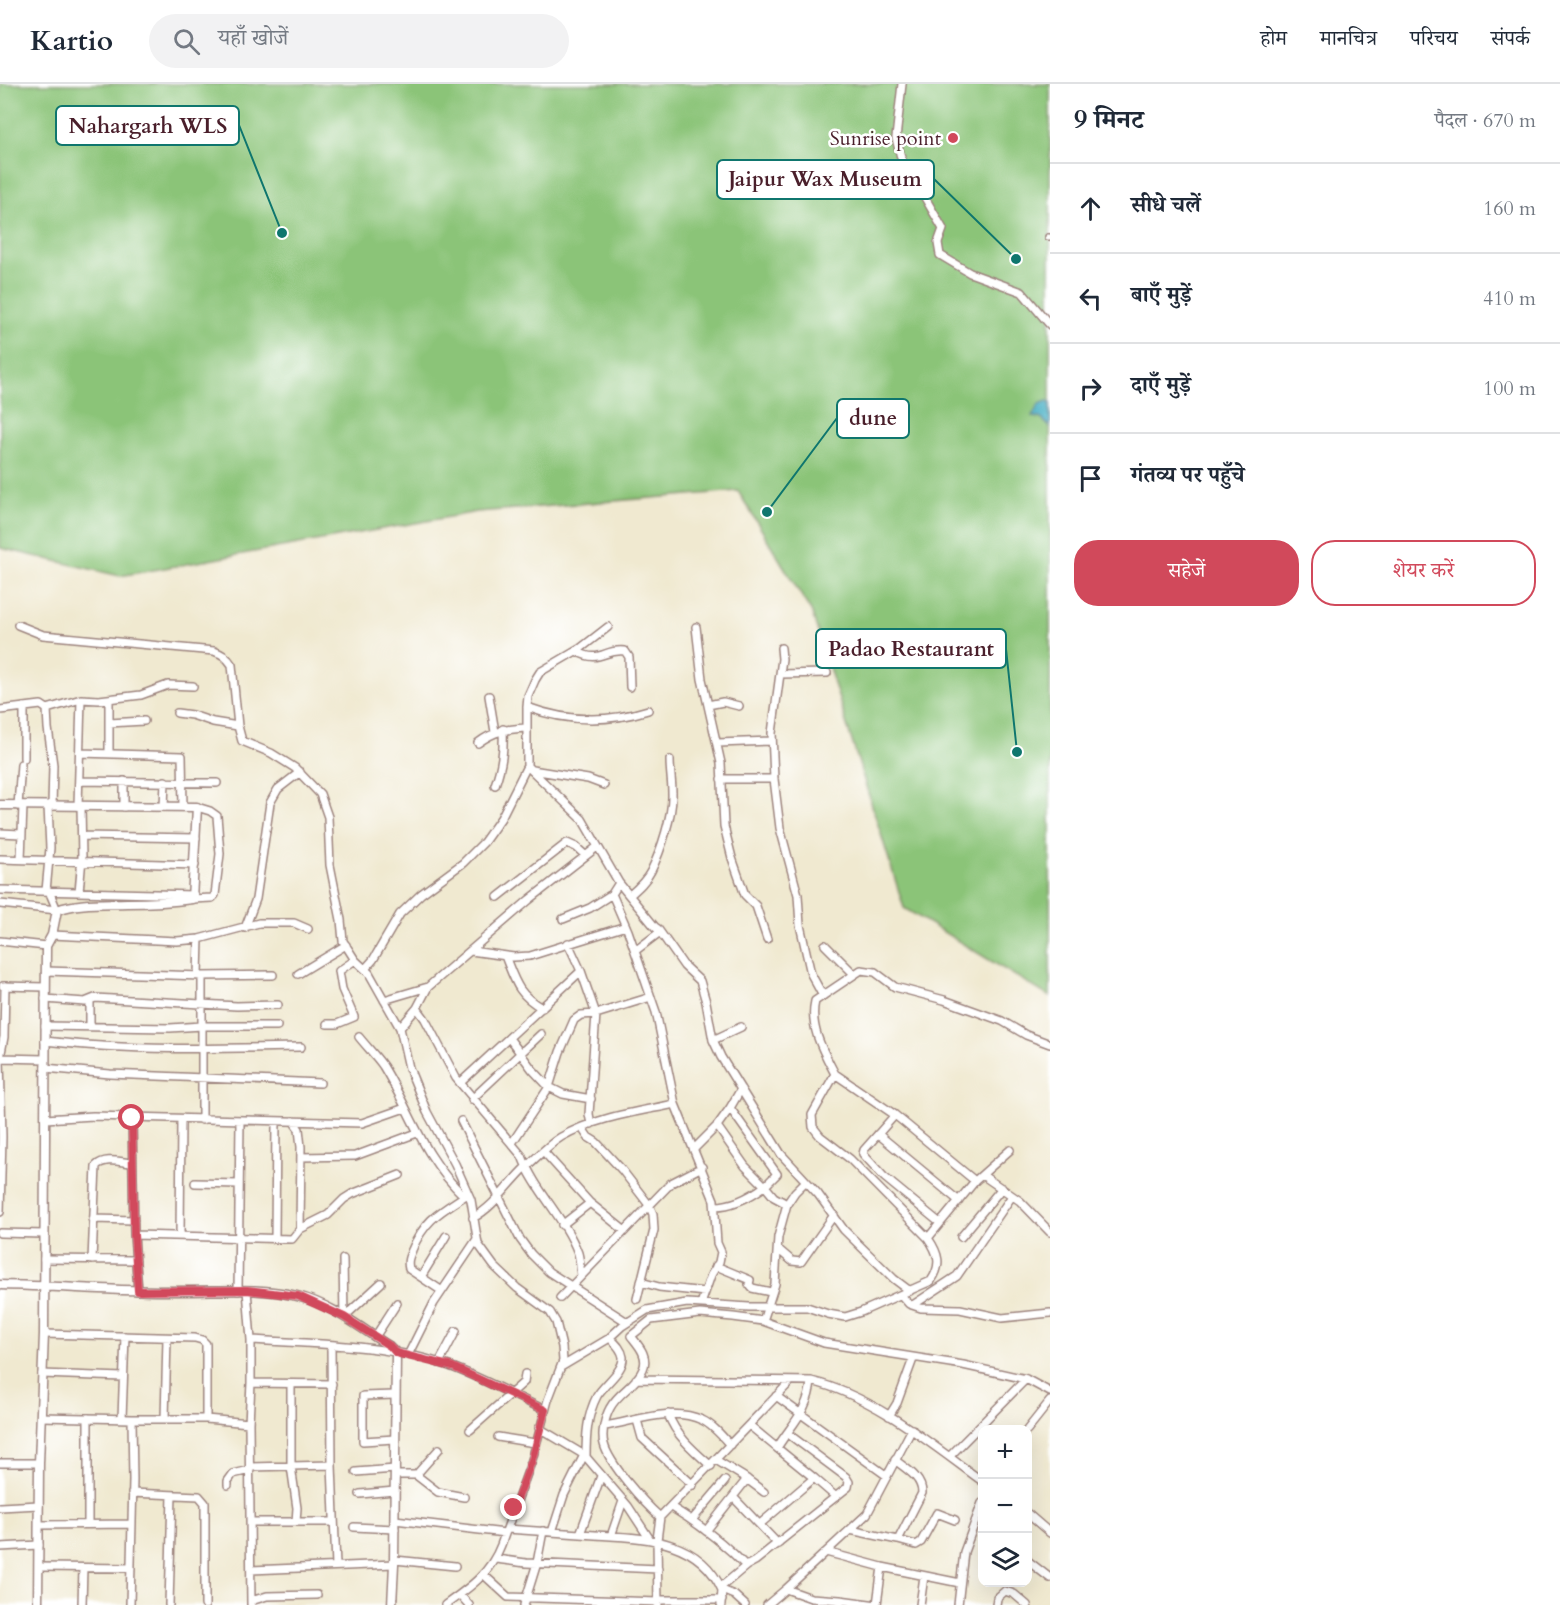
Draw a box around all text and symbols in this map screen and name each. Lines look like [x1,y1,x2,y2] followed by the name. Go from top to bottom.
[149,14,569,68] search box
[30,22,113,60] text: Kartio
[218,23,288,53] text: यहाँ खोजें
[1260,24,1287,53] text: होम
[1320,24,1377,53] text: मानचित्र
[1410,24,1458,53] text: परिचय
[1491,24,1530,53] text: संपर्क
[170,25,203,58] icon: search
[1074,102,1144,137] text: 9 मिनट
[56,106,239,145] callout: Nahargarh WLS
[1434,107,1536,134] text: पैदल · 670 m
[68,112,228,141] text: Nahargarh WLS
[830,125,942,152] place label: Sunrise point
[946,131,960,145] marker: Sunrise point
[717,160,934,199] callout: Jaipur Wax Museum
[725,165,922,194] text: Jaipur Wax Museum
[1131,190,1201,220] text: सीधे चलें
[1074,192,1107,225] icon: ahead
[1483,195,1536,222] text: 160 m
[1131,280,1191,310] text: बाएँ मुड़ें
[1074,282,1107,315] icon: left
[1483,285,1536,312] text: 410 m
[1131,370,1191,400] text: दाएँ मुड़ें
[1074,372,1107,405] icon: right
[1483,375,1536,402] text: 100 m
[837,399,909,438] callout: dune
[849,404,897,433] text: dune
[1131,460,1245,490] text: गंतव्य पर पहुँचे
[1074,462,1107,495] icon: arrive
[1074,540,1299,606] button: सहेजें
[1311,540,1536,606] button: शेयर करें
[816,629,1006,668] callout: Padao Restaurant
[828,635,994,664] text: Padao Restaurant
[118,1104,144,1130] route start
[978,1425,1032,1587] map controls
[978,1425,1032,1479] button: +
[978,1479,1032,1533] button: −
[500,1494,526,1520] route end
[978,1533,1032,1587] button: layers

